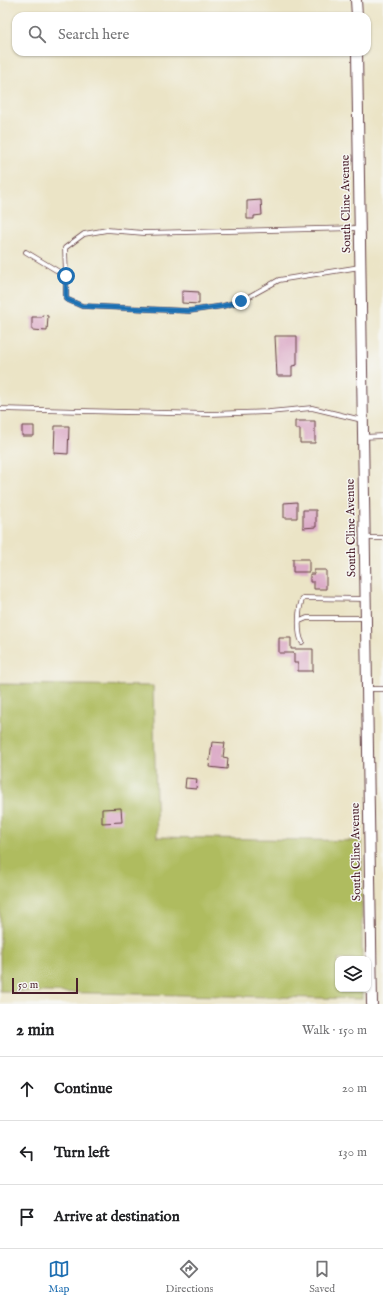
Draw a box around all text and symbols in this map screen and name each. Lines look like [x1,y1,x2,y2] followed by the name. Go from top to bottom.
[12,12,371,56] search box
[26,23,48,45] icon: search
[58,25,129,44] text: Search here
[338,154,354,253] street label: South Cline Avenue
[57,267,75,285] route start
[232,292,250,310] route end
[343,478,359,577] street label: South Cline Avenue
[348,802,364,901] street label: South Cline Avenue
[335,956,371,992] map controls
[335,956,371,992] button: layers
[12,976,78,995] scale bar
[18,978,38,992] text: 50 m
[16,1020,54,1041] text: 2 min
[302,1022,367,1039] text: Walk · 150 m
[16,1078,38,1100] icon: ahead
[54,1079,112,1098] text: Continue
[342,1080,367,1097] text: 20 m
[16,1142,38,1164] icon: left
[54,1143,110,1162] text: Turn left
[338,1144,367,1161] text: 130 m
[16,1206,38,1228] icon: arrive
[54,1207,180,1226] text: Arrive at destination
[48,1258,70,1296] tab: Map
[166,1258,213,1296] tab: Directions
[309,1258,335,1296] tab: Saved

